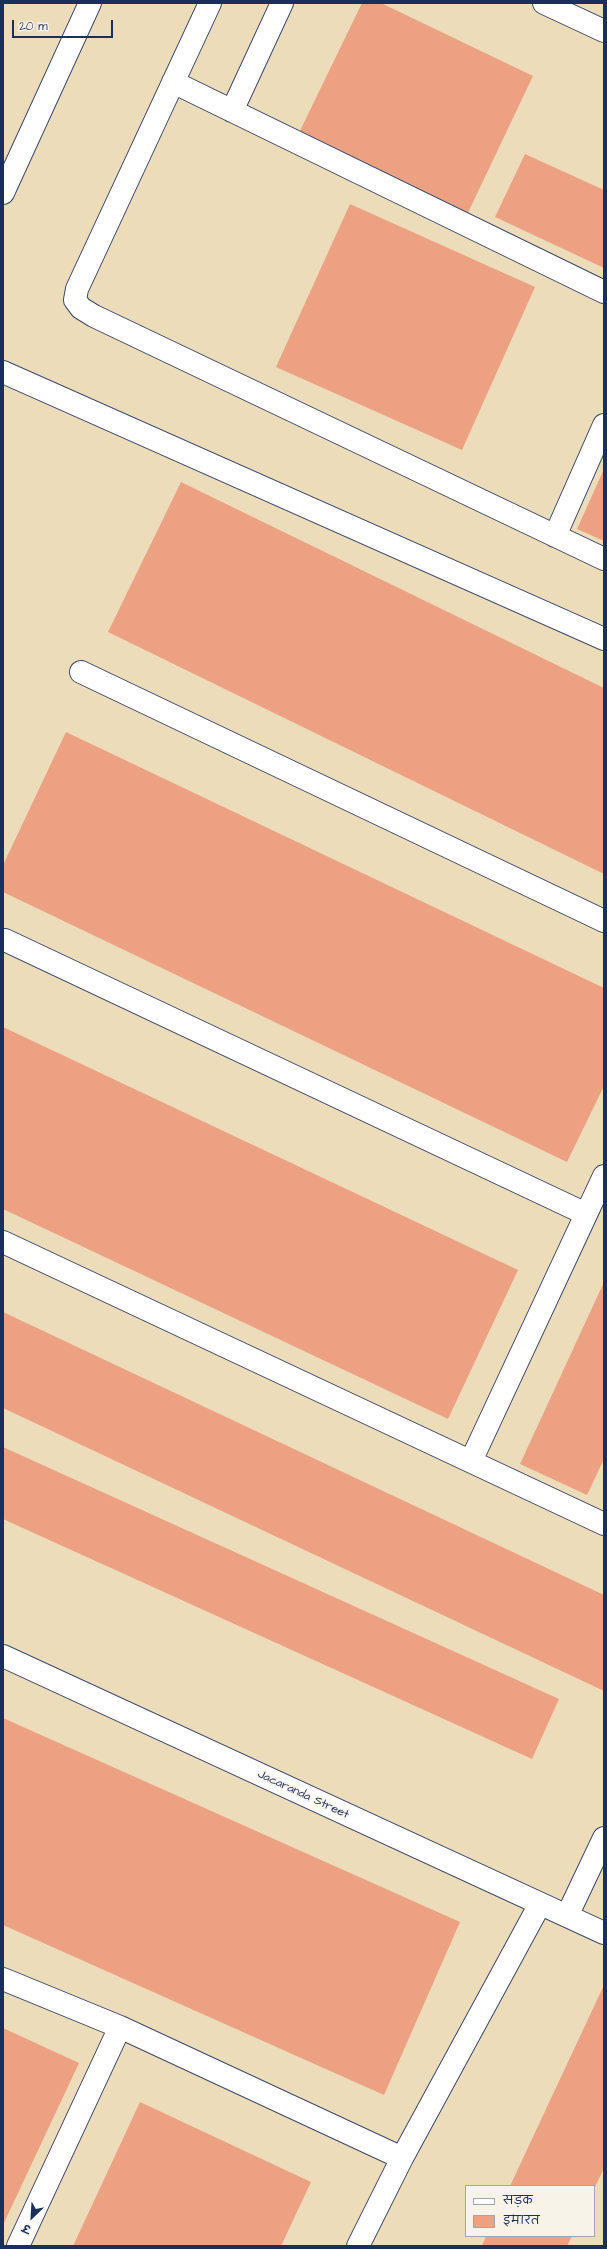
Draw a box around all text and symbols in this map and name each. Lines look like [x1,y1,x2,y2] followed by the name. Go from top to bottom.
[14,12,115,38] scale bar
[19,18,48,35] text: 20 m
[255,1768,351,1822] street label: Jacaranda Street
[465,2185,595,2237] legend
[503,2192,533,2209] text: सड़क
[12,2197,52,2237] north arrow
[503,2212,540,2229] text: इमारत
[20,2220,33,2237] text: उ

